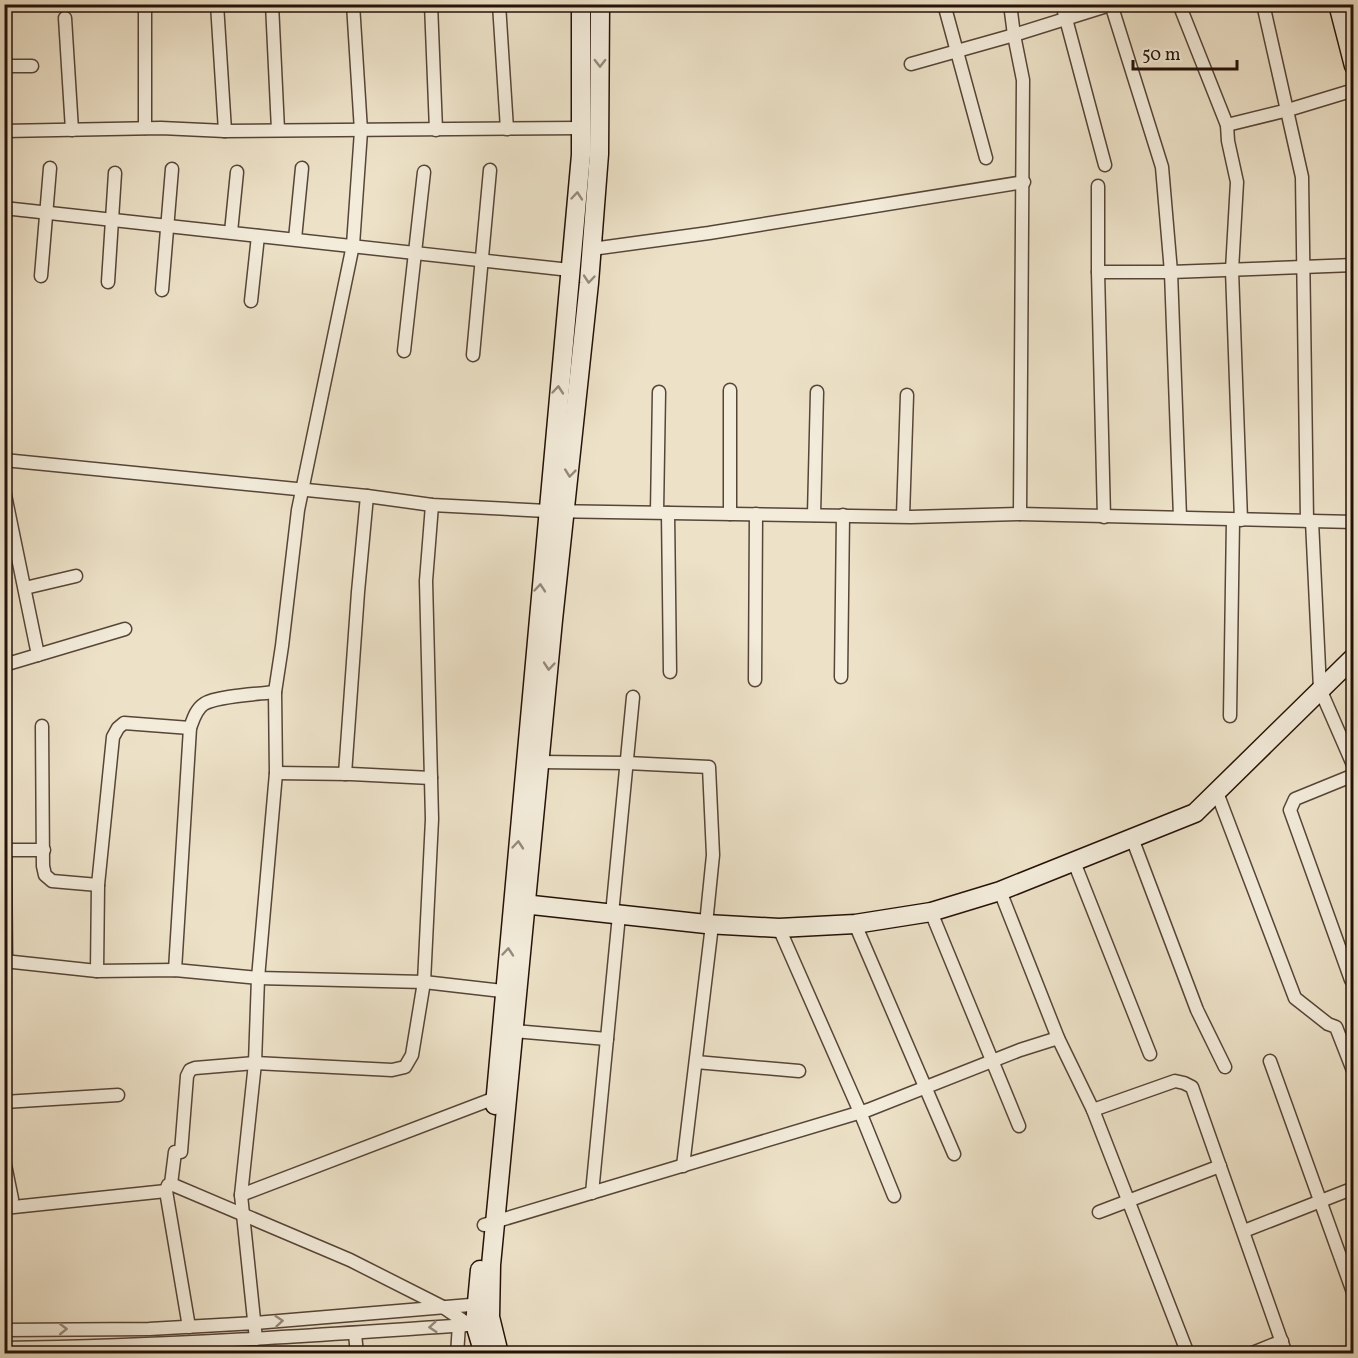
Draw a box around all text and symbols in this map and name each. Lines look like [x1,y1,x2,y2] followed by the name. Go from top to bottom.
[1133,33,1236,71] scale bar
[1142,43,1181,68] text: 50 m
[594,58,606,67] one-way arrow
[570,191,583,200] one-way arrow
[583,274,596,283] one-way arrow
[552,385,565,394] one-way arrow
[564,468,577,477] one-way arrow
[533,583,546,592] one-way arrow
[543,662,556,671] one-way arrow
[511,840,524,849] one-way arrow
[501,948,514,957] one-way arrow
[274,1315,283,1328] one-way arrow
[428,1320,437,1333] one-way arrow
[58,1323,67,1335] one-way arrow

